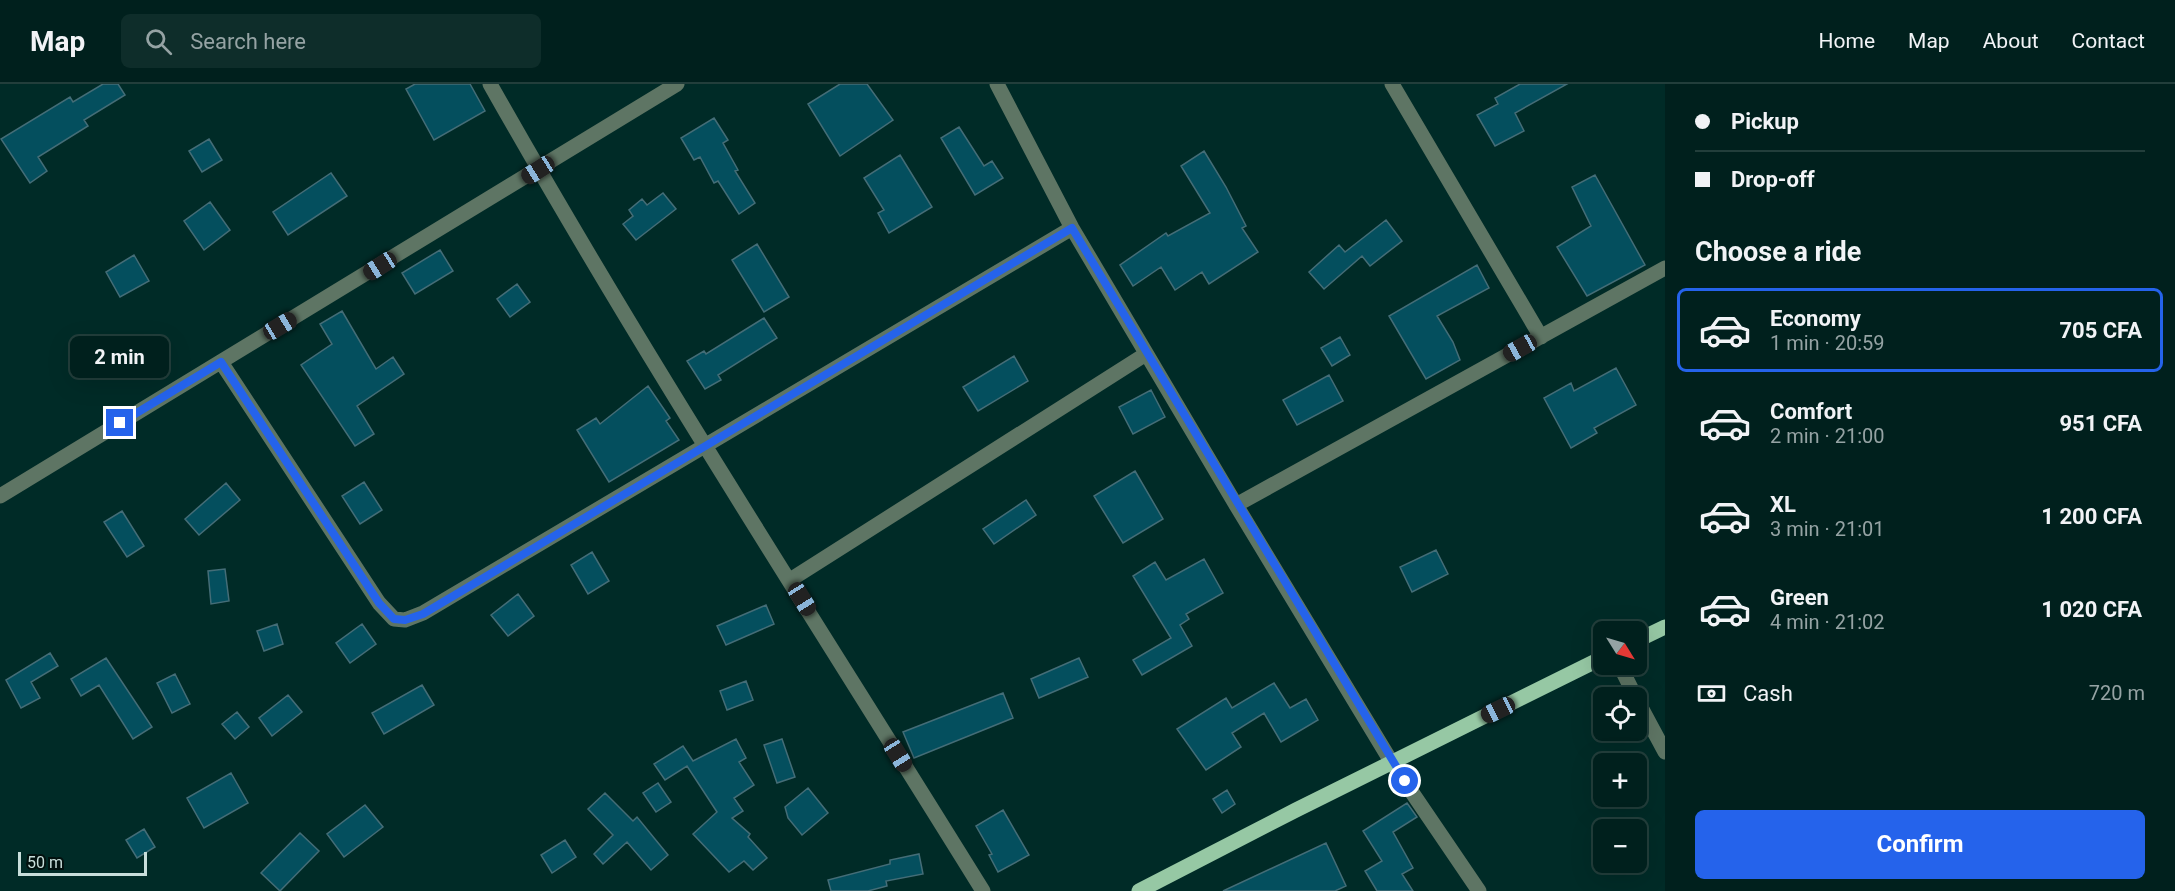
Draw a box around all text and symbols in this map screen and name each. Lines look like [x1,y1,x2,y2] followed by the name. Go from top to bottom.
[121,14,541,68] search box
[30,25,85,58] text: Map
[142,25,175,58] icon: search
[190,29,306,54] text: Search here
[1819,29,1875,53] text: Home
[1908,29,1950,53] text: Map
[1983,29,2039,53] text: About
[2072,29,2145,53] text: Contact
[1731,109,1799,134] text: Pickup
[518,153,558,187] car
[1731,167,1815,192] text: Drop-off
[1695,236,1861,268] text: Choose a ride
[360,249,400,283] car
[1698,303,1752,357] icon: car
[1770,306,1861,331] text: Economy
[260,309,300,343] car
[2059,318,2142,343] text: 705 CFA
[1500,331,1540,365] car
[1770,331,1885,355] text: 1 min · 20:59
[70,336,170,378] callout: 2 min
[94,345,145,369] text: 2 min
[1698,396,1752,450] icon: car
[1770,399,1852,424] text: Comfort
[106,409,133,436] route end
[2059,411,2142,436] text: 951 CFA
[1770,424,1885,448] text: 2 min · 21:00
[1698,489,1752,543] icon: car
[1770,492,1796,517] text: XL
[2041,504,2142,529] text: 1 200 CFA
[1770,517,1885,541] text: 3 min · 21:01
[785,579,819,619] car
[1698,582,1752,636] icon: car
[1770,585,1829,610] text: Green
[2041,597,2142,622] text: 1 020 CFA
[1770,610,1885,634] text: 4 min · 21:02
[1593,621,1647,675] north arrow
[1593,621,1647,873] map controls
[1695,677,1728,710] icon: cash
[1743,681,1793,706] text: Cash
[2089,681,2145,705] text: 720 m
[1593,687,1647,741] button: locate
[1478,694,1518,726] car
[881,735,915,775] car
[1593,753,1647,807] button: +
[1391,767,1418,794] route start
[1695,810,2145,879] button: Confirm
[1593,819,1647,873] button: −
[18,849,147,876] scale bar
[27,853,63,872] text: 50 m

